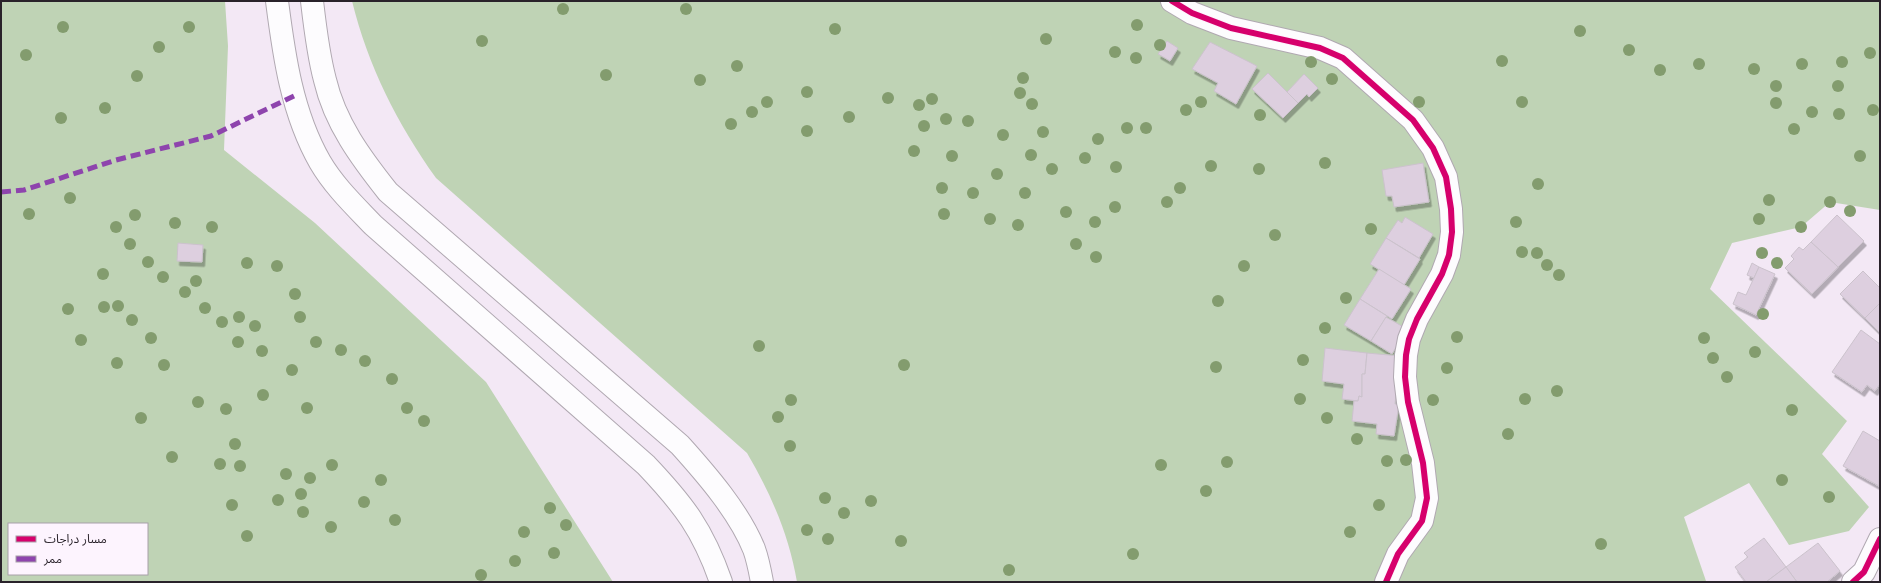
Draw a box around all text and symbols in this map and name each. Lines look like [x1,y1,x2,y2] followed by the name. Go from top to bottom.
[8,523,148,575] legend
[44,532,107,546] text: مسار دراجات
[43,552,62,566] text: ممر

